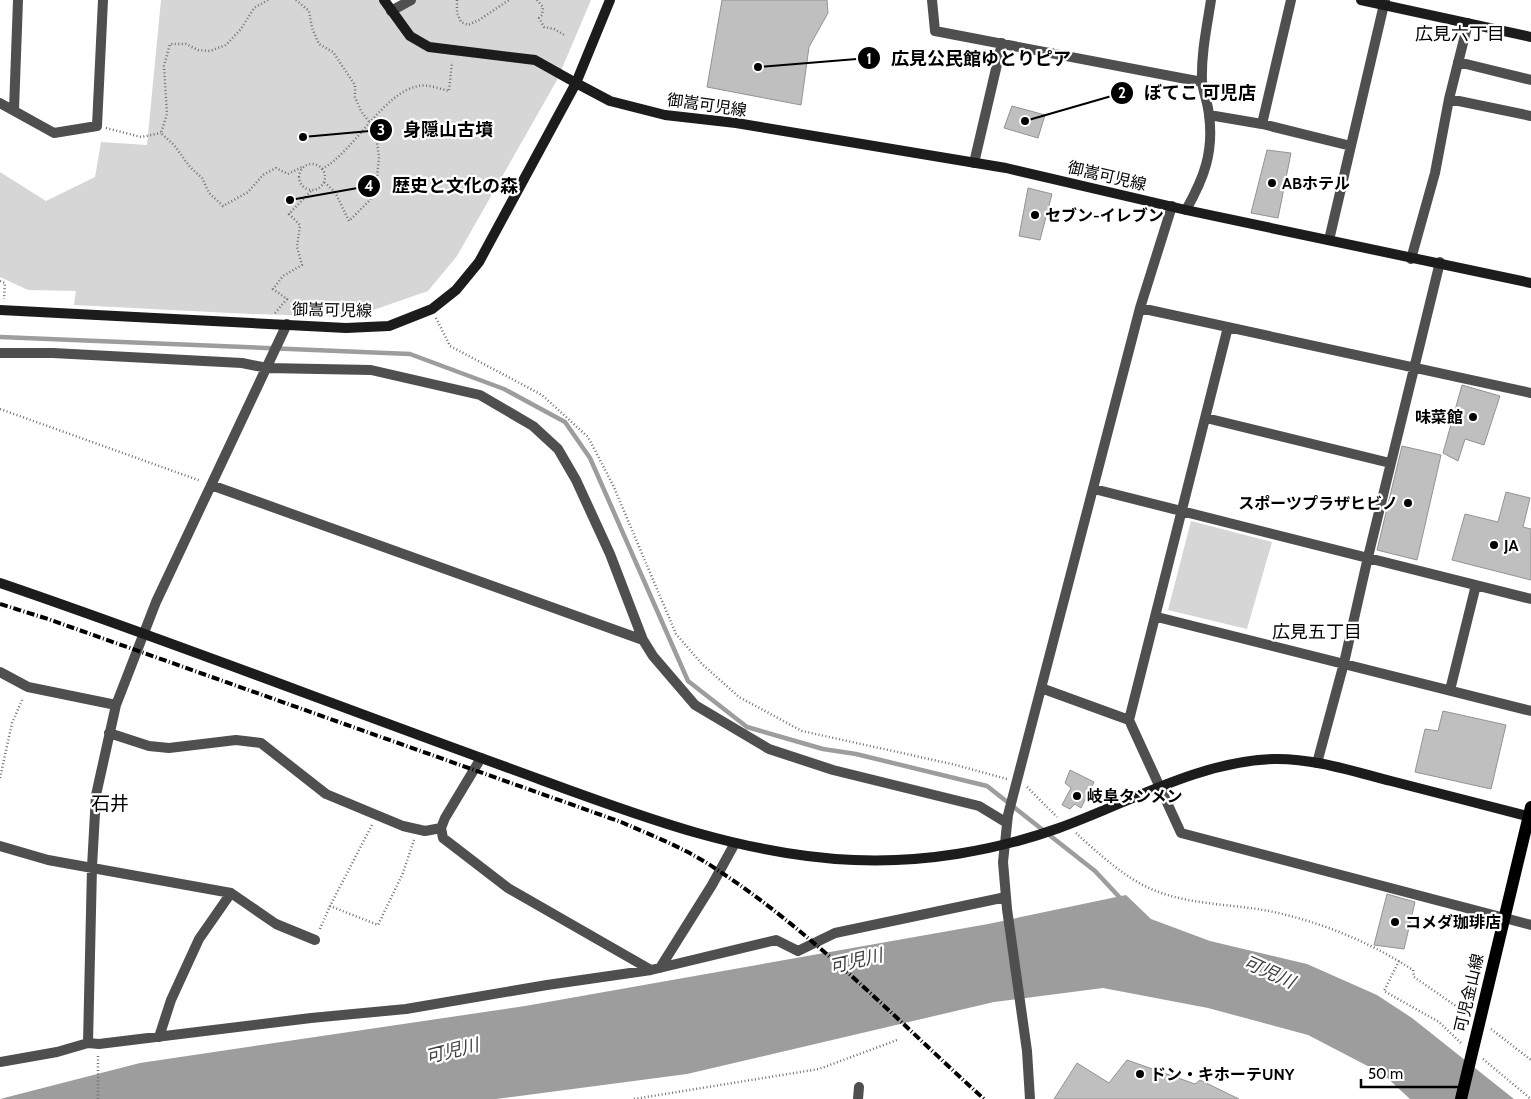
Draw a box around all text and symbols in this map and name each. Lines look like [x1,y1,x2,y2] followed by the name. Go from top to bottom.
[1415,23,1505,45] district label: 広見六丁目
[856,42,1081,75] callout: 広見公民館ゆとりピア
[891,48,1071,70] text: 広見公民館ゆとりピア
[866,50,872,68] text: 1
[1109,76,1266,109] callout: ぼてこ 可児店
[1144,82,1256,104] text: ぼてこ 可児店
[1118,84,1126,102] text: 2
[666,90,748,120] street label: 御嵩可児線
[368,113,503,146] callout: 身隠山古墳
[403,119,493,141] text: 身隠山古墳
[377,121,385,139] text: 3
[1066,158,1148,194] street label: 御嵩可児線
[357,169,528,202] callout: 歴史と文化の森
[1282,174,1350,193] place label: ABホテル
[392,175,518,197] text: 歴史と文化の森
[364,177,374,195] text: 4
[1266,177,1278,189] marker: ABホテル
[1045,206,1164,225] place label: セブン-イレブン
[1029,209,1041,221] marker: セブン-イレブン
[292,300,372,320] street label: 御嵩可児線
[1415,408,1463,427] place label: 味菜館
[1467,411,1479,423] marker: 味菜館
[1238,494,1398,513] place label: スポーツプラザヒビノ
[1402,497,1414,509] marker: スポーツプラザヒビノ
[1503,536,1519,555] place label: JA
[1488,539,1500,551] marker: JA
[1272,621,1362,643] district label: 広見五丁目
[1087,787,1183,806] place label: 岐阜タンメン
[1071,790,1083,802] marker: 岐阜タンメン
[91,792,129,815] district label: 石井
[1405,913,1501,932] place label: コメダ珈琲店
[1389,916,1401,928] marker: コメダ珈琲店
[827,944,887,978] water label: 可児川
[1240,951,1300,994] water label: 可児川
[1451,952,1487,1034] street label: 可児金山線
[423,1033,483,1068] water label: 可児川
[1361,1056,1462,1088] scale bar
[1150,1065,1295,1084] place label: ドン・キホーテUNY
[1368,1065,1403,1083] text: 50 m
[1134,1068,1146,1080] marker: ドン・キホーテUNY

